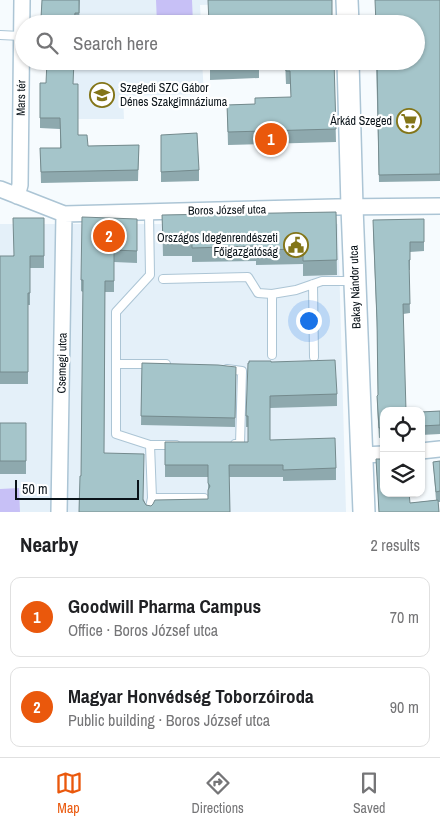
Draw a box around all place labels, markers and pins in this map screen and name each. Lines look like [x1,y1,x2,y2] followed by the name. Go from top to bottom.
[120,80,228,110] place label: Szegedi SZC Gábor Dénes Szakgimnáziuma
[89,82,115,108] school or university icon: Szegedi SZC Gábor Dénes Szakgimnáziuma
[396,108,422,134] supermarket icon: Árkád Szeged
[329,113,392,129] place label: Árkád Szeged
[255,120,287,158] pin: 1
[93,217,125,255] pin: 2
[157,230,279,260] place label: Országos Idegenrendészeti Főigazgatóság
[283,232,309,258] public building icon: Országos Idegenrendészeti Főigazgatóság

